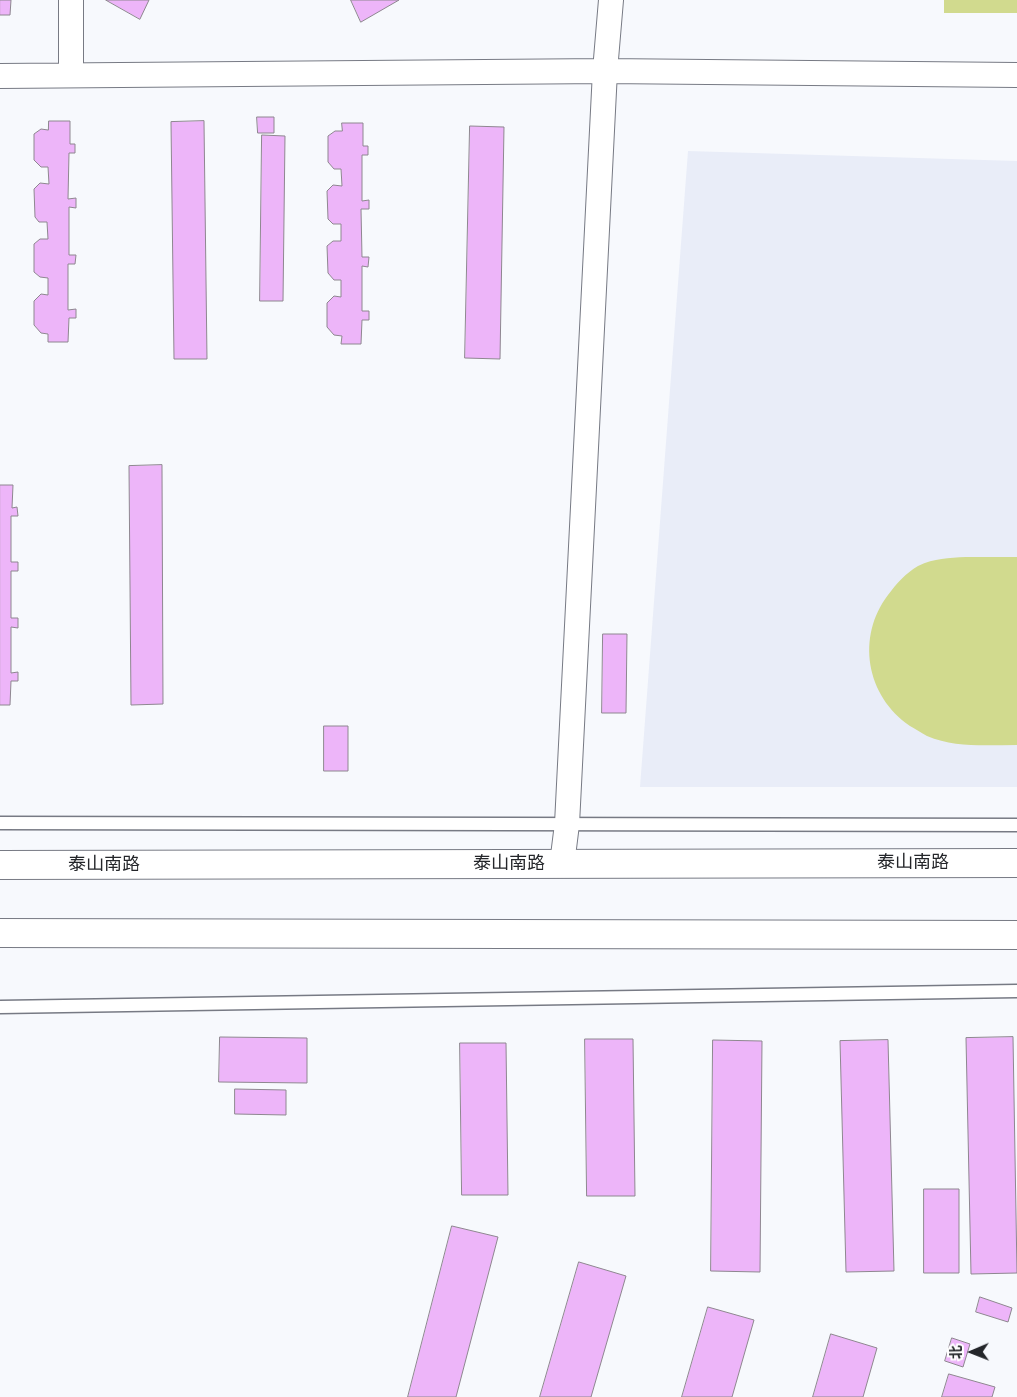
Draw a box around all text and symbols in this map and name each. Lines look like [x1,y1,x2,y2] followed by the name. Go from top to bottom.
[877,852,949,874] street label: 泰山南路
[473,853,545,875] street label: 泰山南路
[68,854,140,876] street label: 泰山南路
[947,1327,997,1377] north arrow
[948,1345,965,1359] text: 北

